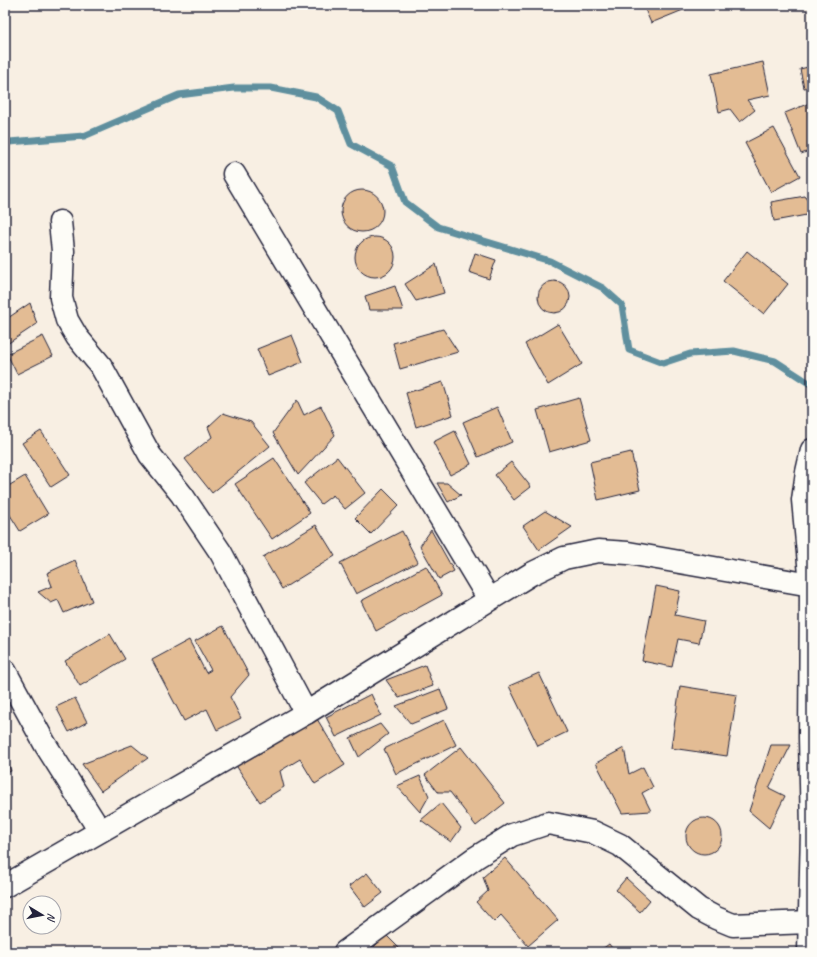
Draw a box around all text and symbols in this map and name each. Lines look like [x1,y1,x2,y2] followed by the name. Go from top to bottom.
[22,895,62,935] north arrow
[44,912,59,923] text: N

